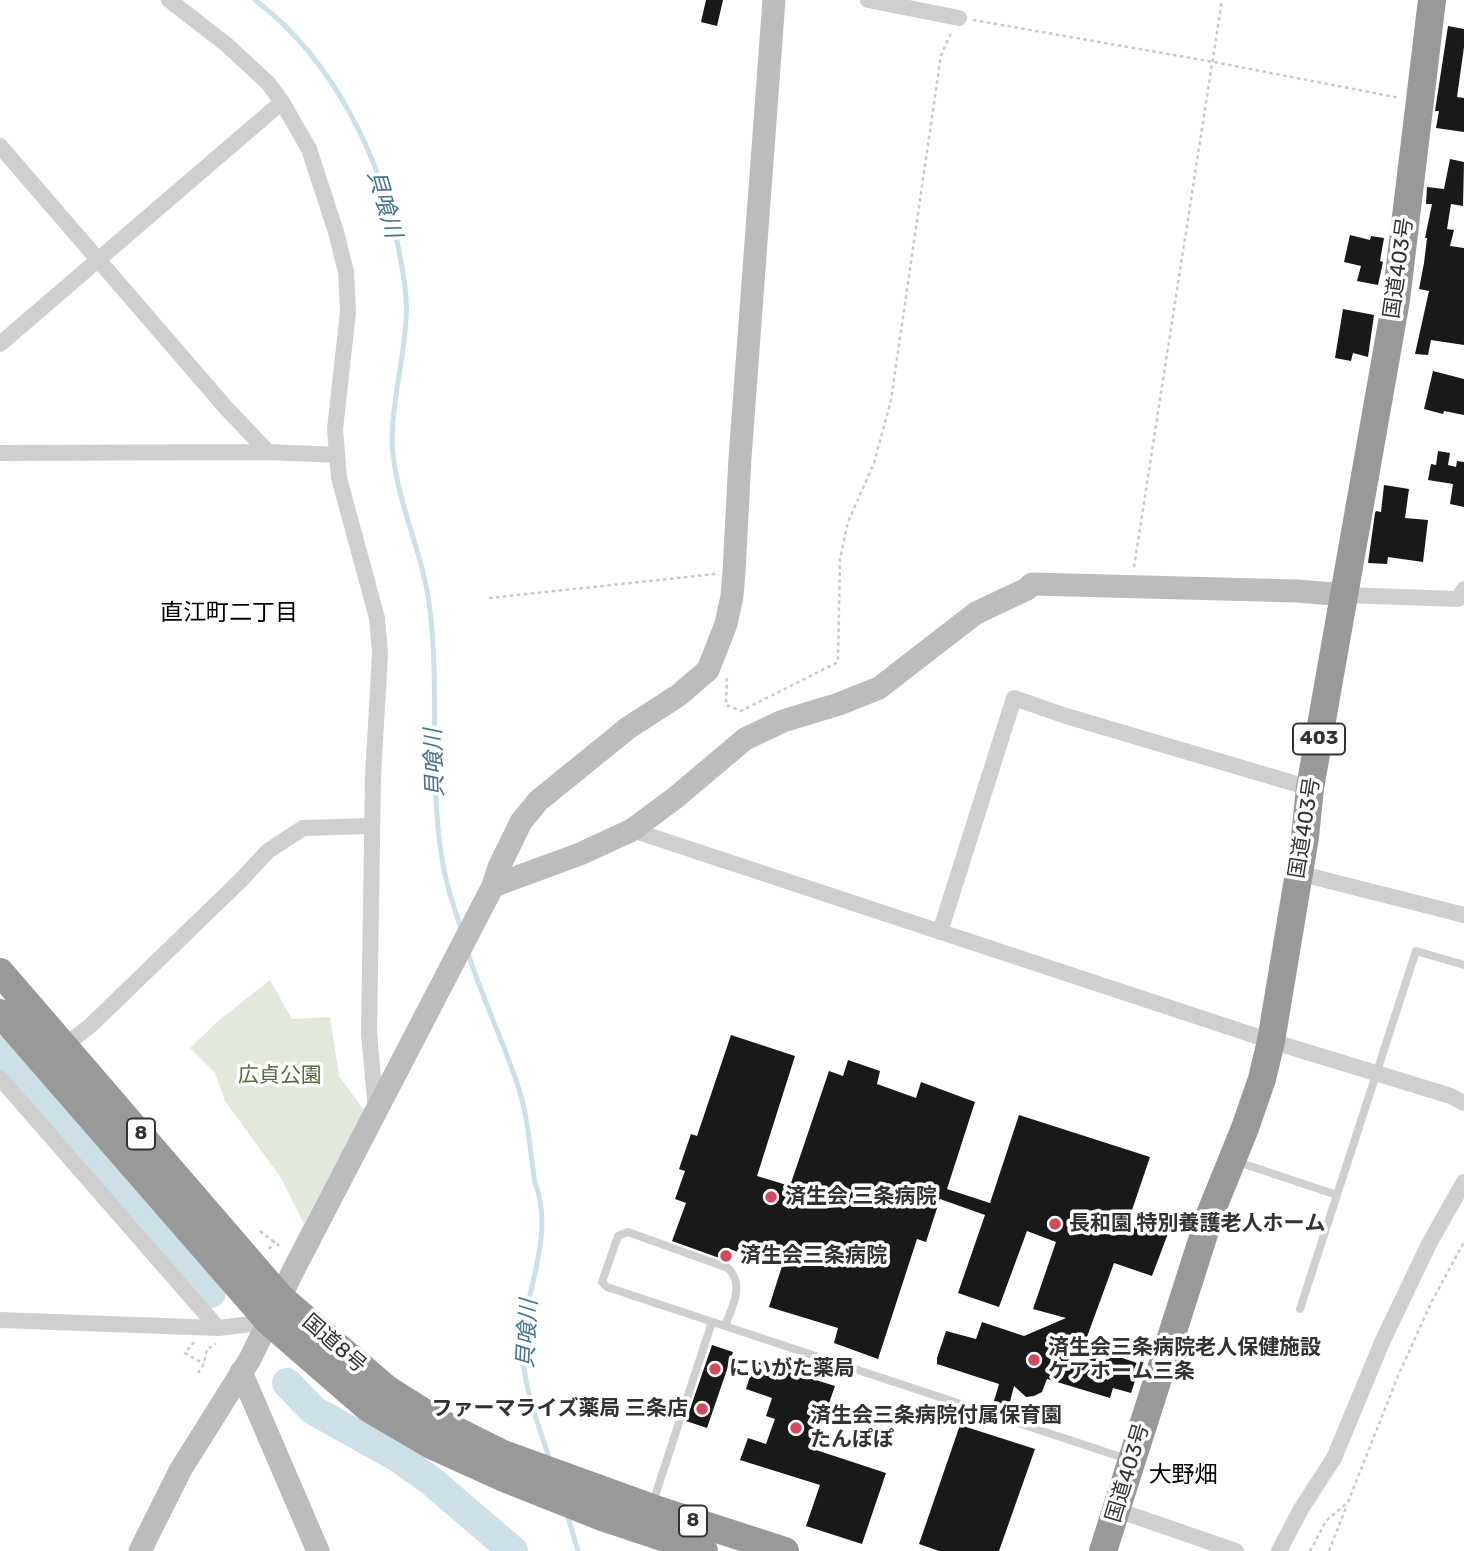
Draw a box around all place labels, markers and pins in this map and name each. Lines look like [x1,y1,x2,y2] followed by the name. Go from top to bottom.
[785,1184,936,1210] place label: 済生会 三条病院
[763,1189,779,1205] marker: 済生会 三条病院
[1069,1211,1325,1237] place label: 長和園 特別養護老人ホーム
[1047,1216,1063,1232] marker: 長和園 特別養護老人ホーム
[740,1243,887,1269] place label: 済生会三条病院
[718,1248,734,1264] marker: 済生会三条病院
[1048,1335,1321,1385] place label: 済生会三条病院老人保健施設 ケアホーム三条
[1026,1352,1042,1368] marker: 済生会三条病院老人保健施設 ケアホーム三条
[729,1356,855,1382] place label: にいがた薬局
[707,1361,723,1377] marker: にいがた薬局
[432,1396,688,1422] place label: ファーマライズ薬局 三条店
[694,1401,710,1417] marker: ファーマライズ薬局 三条店
[810,1403,1062,1453] place label: 済生会三条病院付属保育園 たんぽぽ
[788,1420,804,1436] marker: 済生会三条病院付属保育園 たんぽぽ

